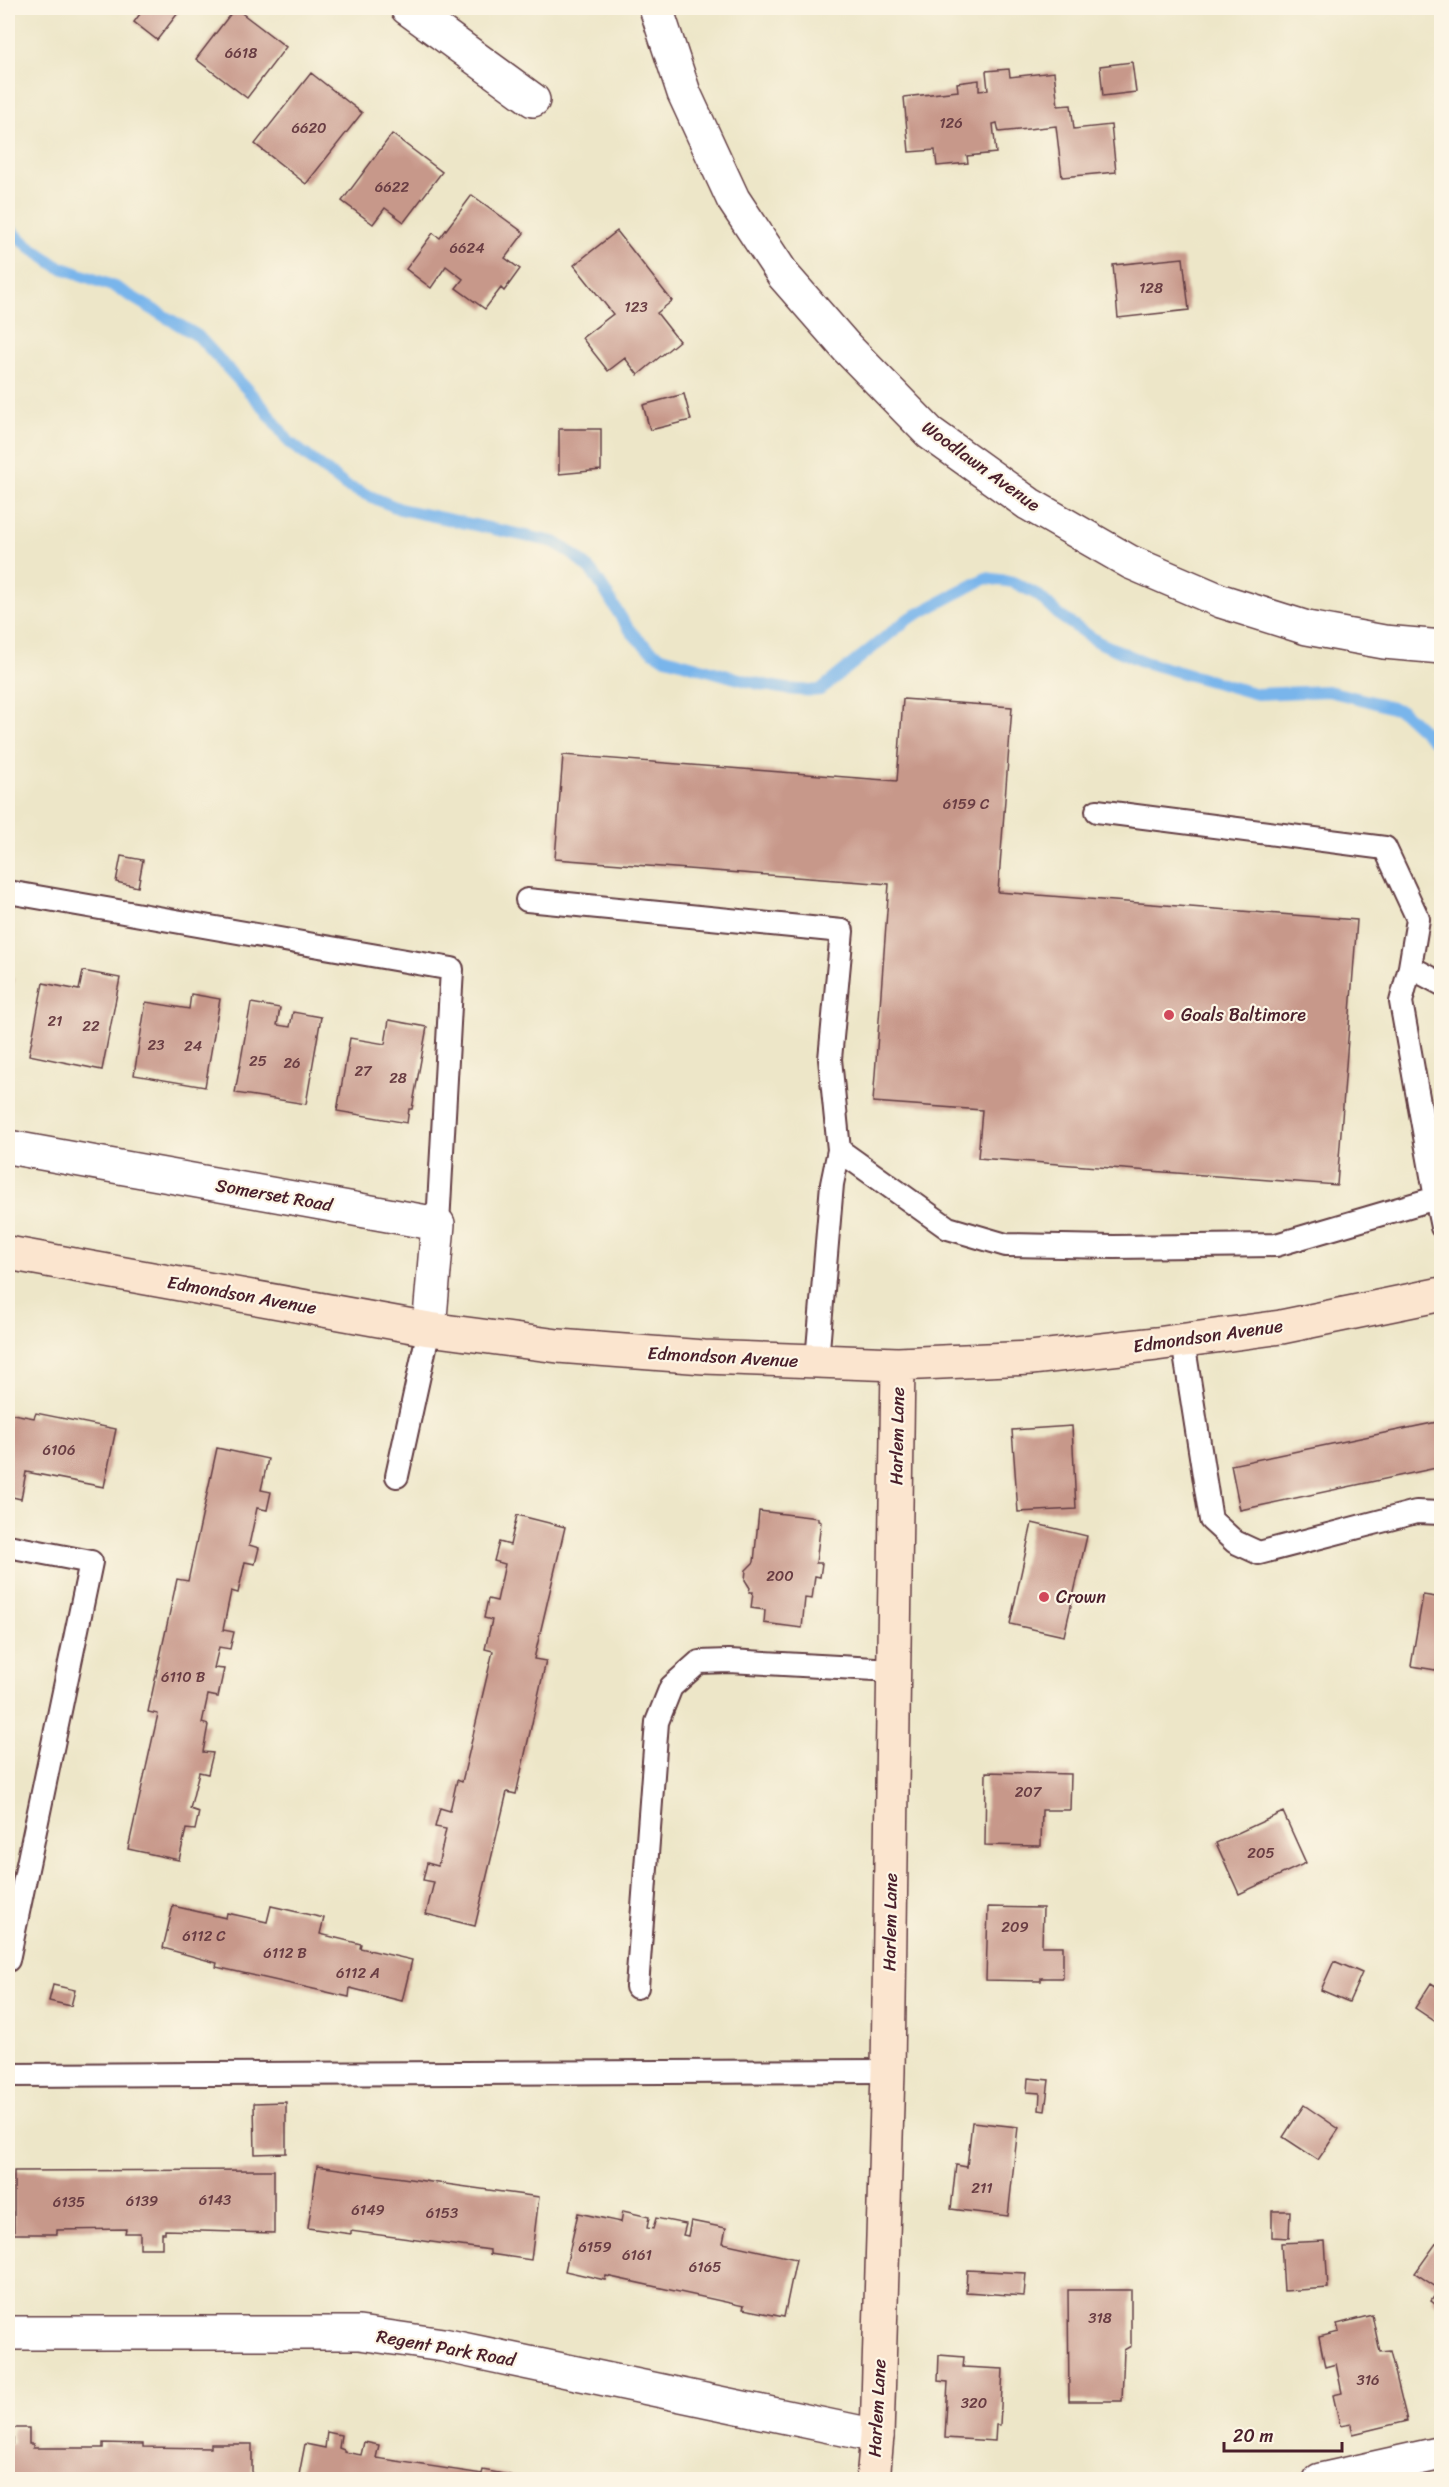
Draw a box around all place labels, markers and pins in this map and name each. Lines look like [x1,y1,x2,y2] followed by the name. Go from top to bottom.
[1181,999,1306,1031] place label: Goals Baltimore
[1162,1008,1176,1022] marker: Goals Baltimore
[1056,1581,1106,1613] place label: Crown
[1037,1590,1051,1604] marker: Crown

